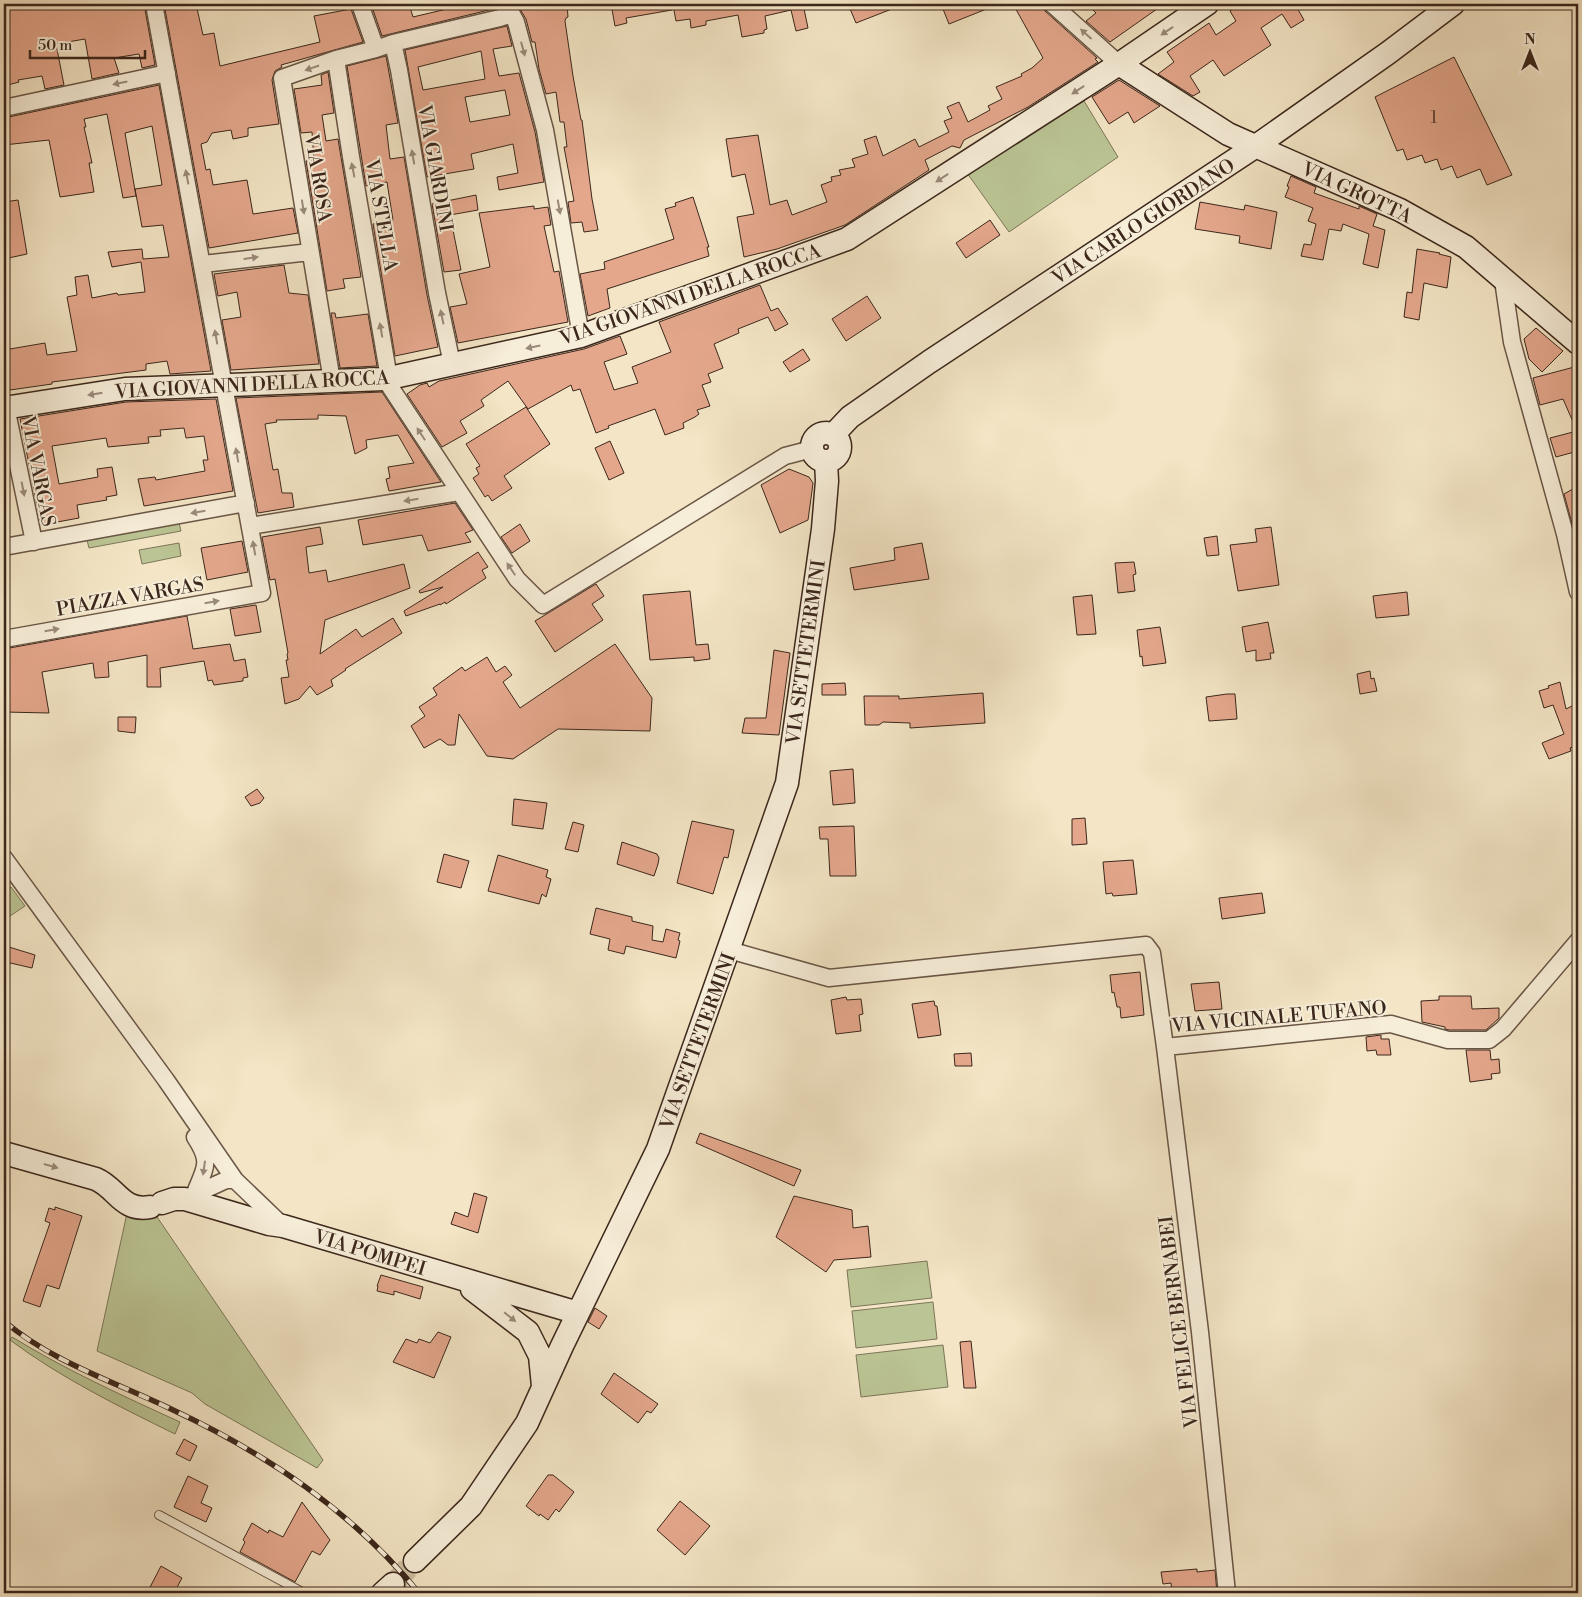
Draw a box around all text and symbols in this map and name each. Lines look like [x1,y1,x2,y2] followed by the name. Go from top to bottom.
[1160,26,1173,36] one-way arrow
[30,28,145,60] scale bar
[1080,28,1092,40] one-way arrow
[1504,28,1554,78] north arrow
[1524,31,1536,49] text: N
[38,36,72,55] text: 50 m
[520,41,528,56] one-way arrow
[304,64,319,72] one-way arrow
[111,80,127,88] one-way arrow
[1072,85,1085,95] one-way arrow
[412,102,458,233] street label: VIA GIARDINI
[1431,108,1438,128] house number: 1
[299,131,337,225] street label: VIA ROSA
[409,148,417,164] one-way arrow
[1047,154,1240,291] street label: VIA CARLO GIORDANO
[359,156,403,274] street label: VIA STELLA
[1297,156,1416,229] street label: VIA GROTTA
[349,161,357,177] one-way arrow
[182,169,190,185] one-way arrow
[935,173,948,183] one-way arrow
[299,199,307,215] one-way arrow
[555,200,563,216] one-way arrow
[556,239,825,351] street label: VIA GIOVANNI DELLA ROCCA
[243,254,259,262] one-way arrow
[438,309,446,324] one-way arrow
[377,322,385,338] one-way arrow
[212,329,220,345] one-way arrow
[526,343,541,351] one-way arrow
[113,366,391,404] street label: VIA GIOVANNI DELLA ROCCA
[86,390,102,398] one-way arrow
[15,413,61,529] street label: VIA VARGAS
[416,427,425,440] one-way arrow
[233,446,241,462] one-way arrow
[19,482,27,497] one-way arrow
[402,496,418,504] one-way arrow
[189,508,205,516] one-way arrow
[250,540,258,556] one-way arrow
[781,558,831,747] street label: VIA SETTETERMINI
[506,562,515,576] one-way arrow
[54,572,206,622] street label: PIAZZA VARGAS
[204,598,220,606] one-way arrow
[44,626,60,634] one-way arrow
[654,950,741,1134] street label: VIA SETTETERMINI
[1170,996,1388,1038] street label: VIA VICINALE TUFANO
[200,1160,208,1176] one-way arrow
[43,1163,58,1171] one-way arrow
[1154,1214,1204,1430] street label: VIA FELICE BERNABEI
[310,1224,429,1281] street label: VIA POMPEI
[503,1312,516,1323] one-way arrow

